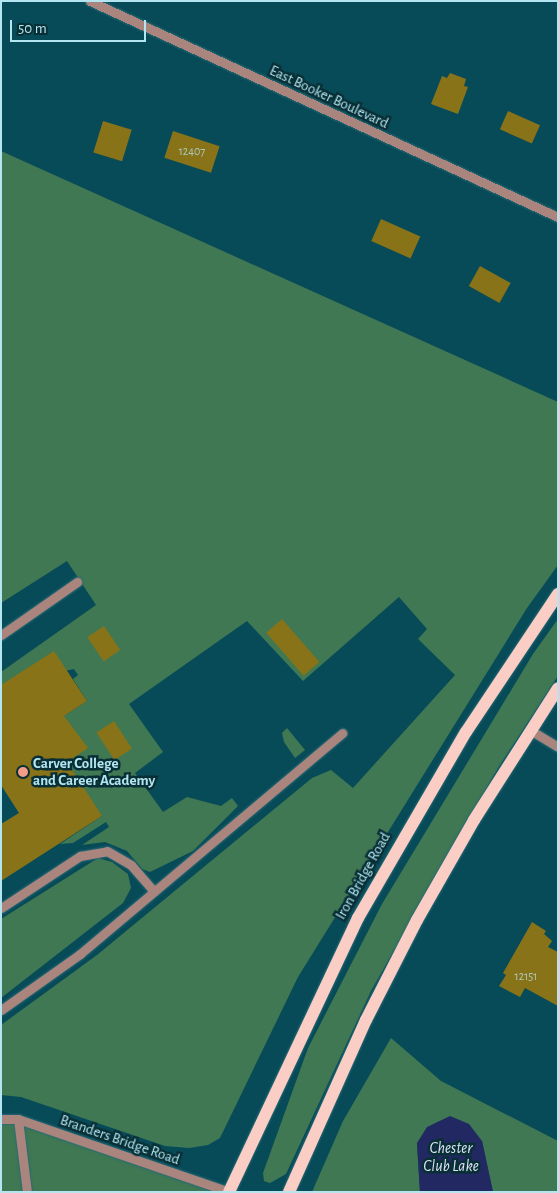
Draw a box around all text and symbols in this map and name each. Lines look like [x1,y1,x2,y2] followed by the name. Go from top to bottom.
[12,10,149,42] scale bar
[18,21,47,36] text: 50 m
[267,62,391,132] street label: East Booker Boulevard
[179,145,205,159] house number: 12407
[33,754,155,789] place label: Carver College and Career Academy
[17,766,29,778] marker: Carver College and Career Academy
[332,829,394,923] street label: Iron Bridge Road
[515,970,537,984] house number: 12151
[58,1111,182,1169] street label: Branders Bridge Road
[423,1138,479,1176] water label: Chester Club Lake

